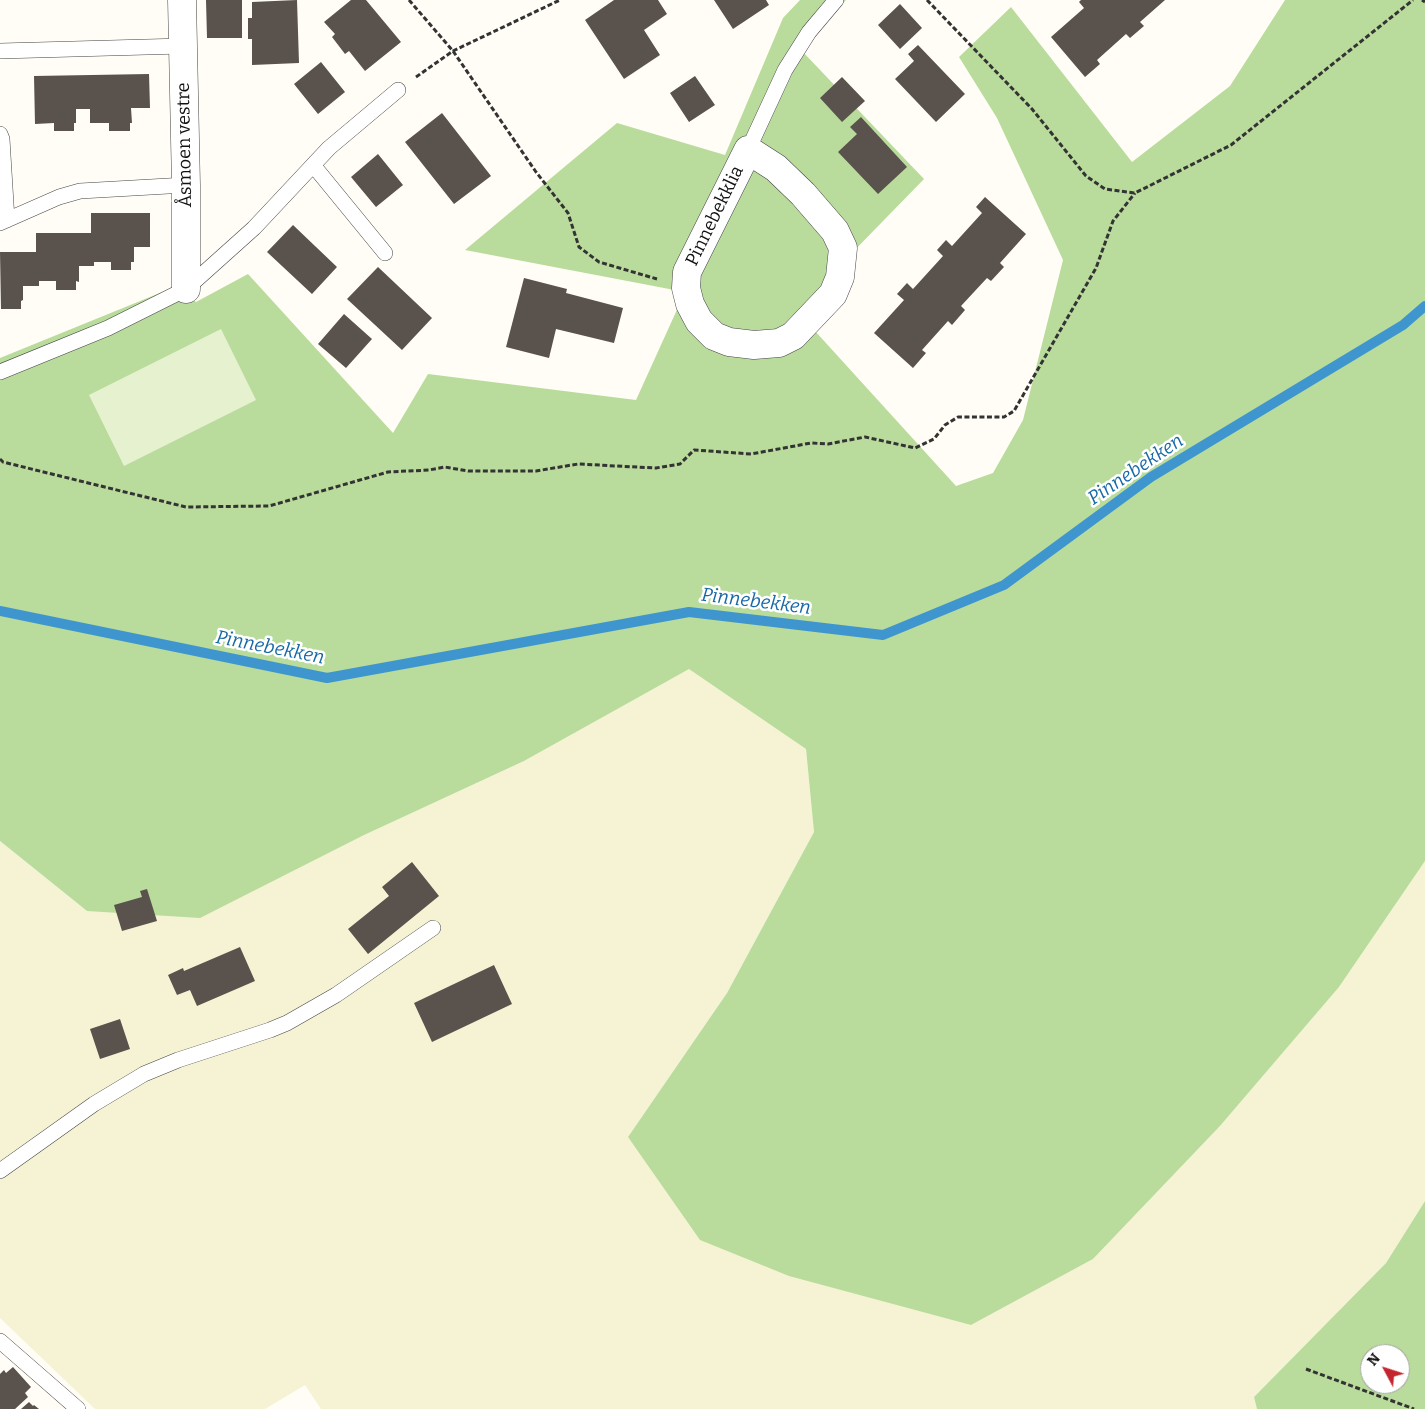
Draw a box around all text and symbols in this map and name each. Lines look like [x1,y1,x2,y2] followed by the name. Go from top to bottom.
[173,82,197,208] street label: Åsmoen vestre
[681,162,749,270] street label: Pinnebekklia
[1084,430,1188,510] water label: Pinnebekken
[700,584,812,620] water label: Pinnebekken
[214,626,326,670] water label: Pinnebekken
[1360,1344,1410,1394] north arrow
[1364,1350,1384,1369] text: N

